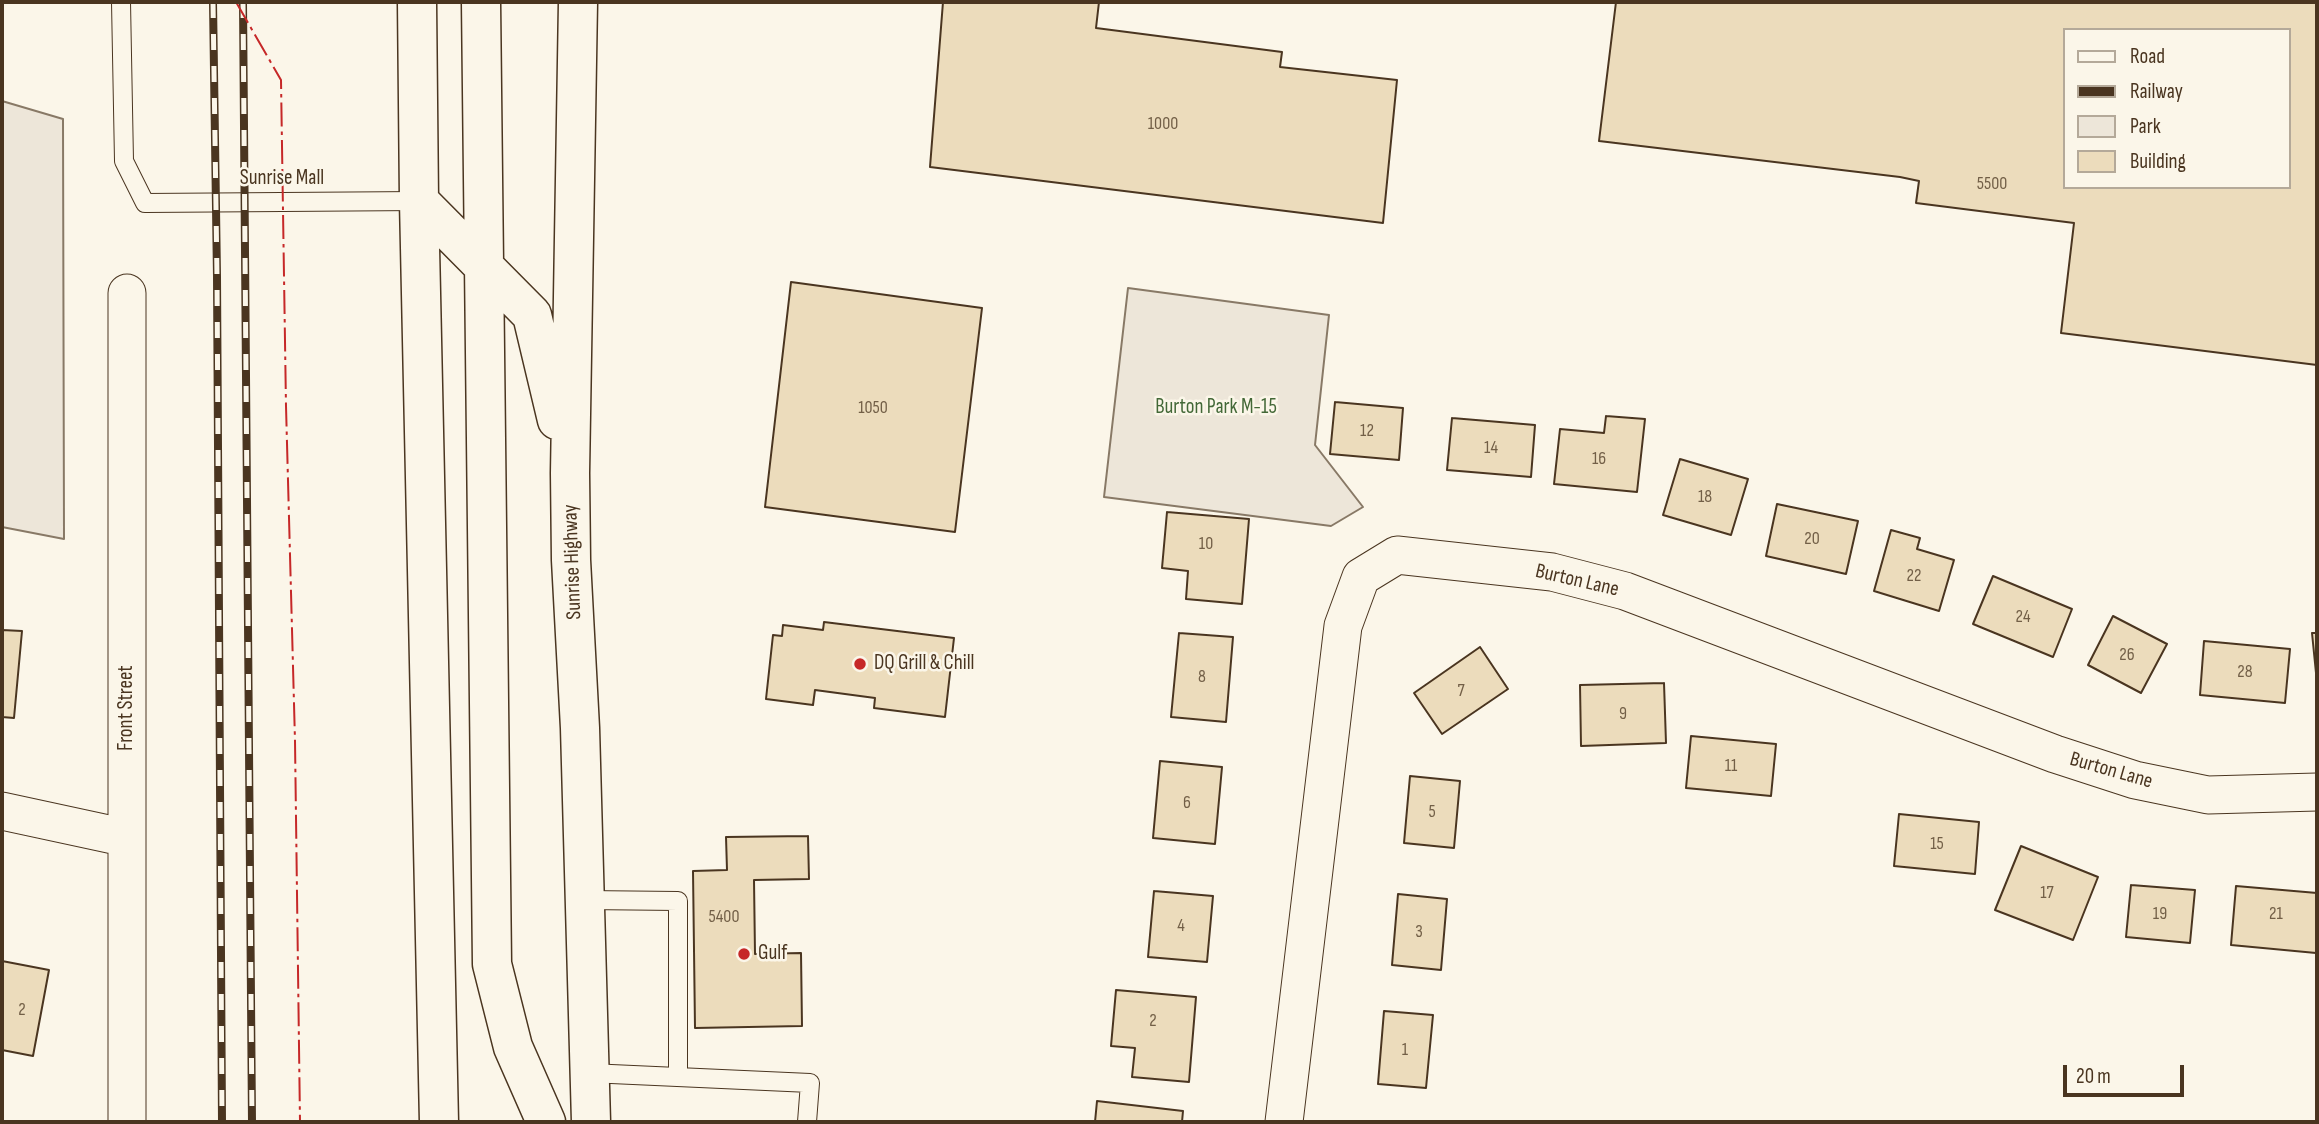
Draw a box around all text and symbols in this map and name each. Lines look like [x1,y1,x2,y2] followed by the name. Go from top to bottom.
[2064,28,2291,189] legend
[2130,44,2165,69] text: Road
[2130,79,2183,104] text: Railway
[1148,113,1178,135] house number: 1000
[2130,114,2161,139] text: Park
[2130,149,2186,174] text: Building
[240,166,324,192] street label: Sunrise Mall
[1977,173,2007,195] house number: 5500
[1155,395,1277,421] park label: Burton Park M-15
[858,397,888,419] house number: 1050
[1360,420,1374,442] house number: 12
[1484,437,1498,459] house number: 14
[1592,448,1606,470] house number: 16
[1698,486,1712,508] house number: 18
[558,504,588,620] street label: Sunrise Highway
[1804,528,1820,550] house number: 20
[1199,533,1213,555] house number: 10
[1533,559,1621,603] street label: Burton Lane
[1907,565,1921,587] house number: 22
[2016,606,2030,628] house number: 24
[2119,644,2135,666] house number: 26
[874,651,974,677] place label: DQ Grill & Chill
[852,656,868,672] marker: DQ Grill & Chill
[2237,661,2253,683] house number: 28
[114,665,140,751] street label: Front Street
[1198,666,1206,688] house number: 8
[1457,680,1465,702] house number: 7
[1619,703,1627,725] house number: 9
[2067,747,2155,795] street label: Burton Lane
[1725,755,1737,777] house number: 11
[1183,792,1191,814] house number: 6
[1428,801,1436,823] house number: 5
[1930,833,1944,855] house number: 15
[2040,882,2054,904] house number: 17
[2153,903,2167,925] house number: 19
[2269,903,2283,925] house number: 21
[709,906,739,928] house number: 5400
[1177,915,1185,937] house number: 4
[1415,921,1423,943] house number: 3
[758,941,787,967] place label: Gulf
[736,946,752,962] marker: Gulf
[18,999,26,1021] house number: 2
[1149,1010,1157,1032] house number: 2
[1402,1039,1408,1061] house number: 1
[2067,1050,2188,1094] scale bar
[2076,1064,2111,1089] text: 20 m

